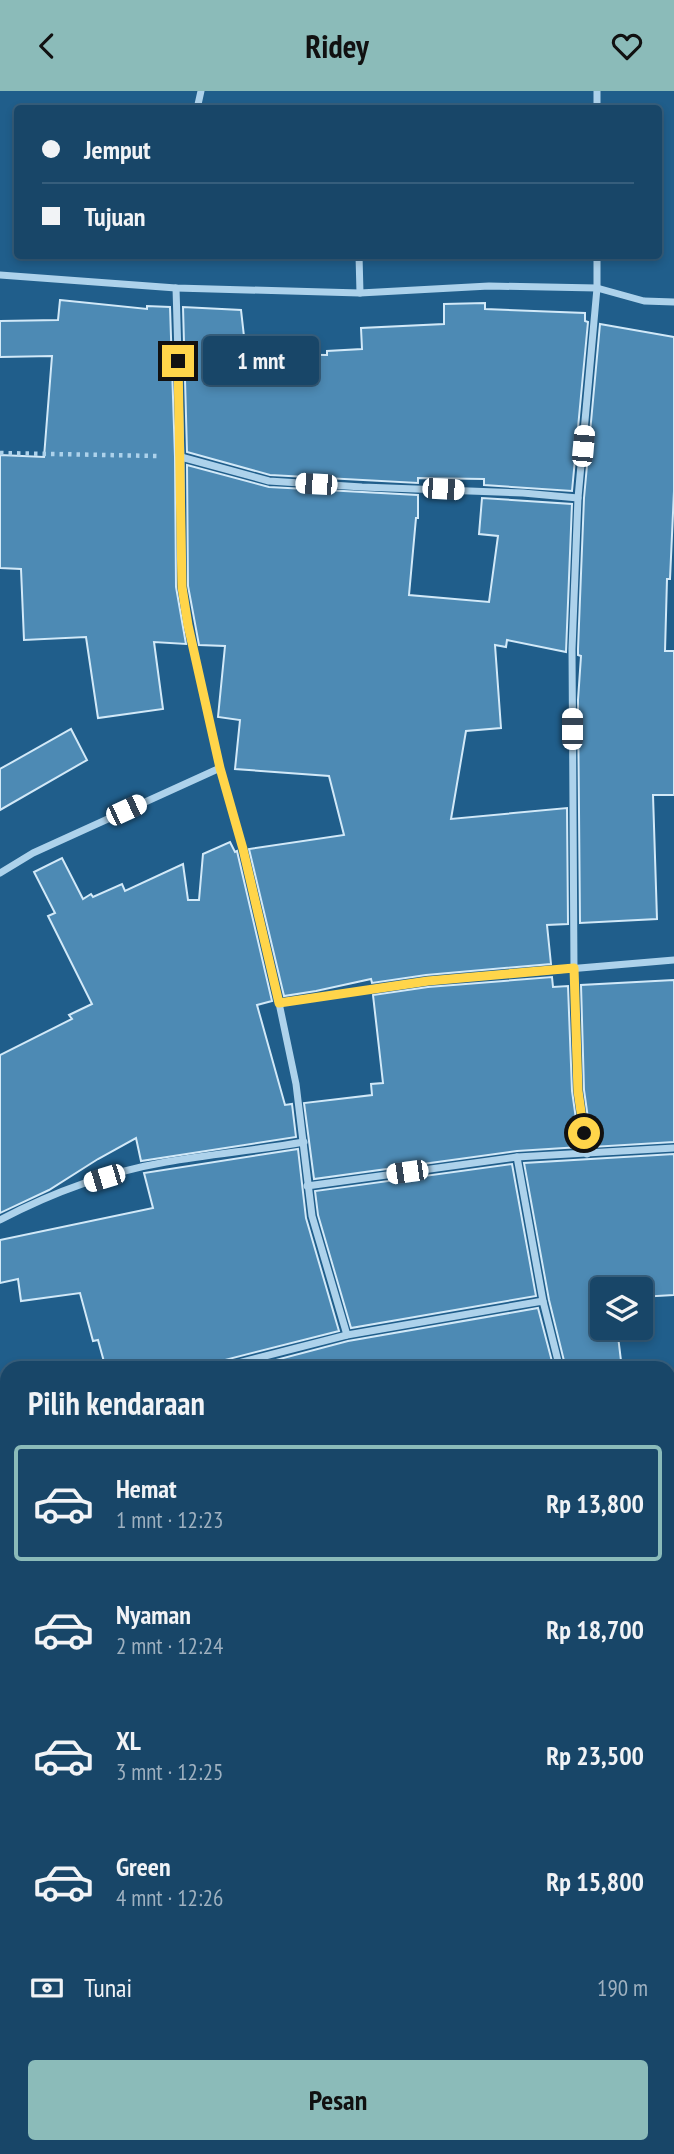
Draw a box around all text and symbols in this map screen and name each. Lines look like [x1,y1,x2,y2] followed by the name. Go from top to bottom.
[305,25,369,67] text: Ridey
[28,27,66,65] icon: back
[608,27,646,65] icon: heart
[84,133,151,166] text: Jemput
[84,200,146,233] text: Tujuan
[202,337,318,385] callout: 1 mnt
[162,345,194,377] route end
[237,346,285,375] text: 1 mnt
[571,424,596,468] car
[295,472,338,496] car
[422,477,465,501] car
[562,708,583,750] car
[103,792,150,828] car
[568,1117,600,1149] route start
[385,1159,430,1185] car
[81,1162,128,1194] car
[590,1277,653,1340] map controls
[590,1277,653,1340] button: layers
[28,1382,205,1424] text: Pilih kendaraan
[32,1472,95,1535] icon: car
[116,1472,177,1505] text: Hemat
[546,1487,644,1520] text: Rp 13,800
[116,1505,223,1534] text: 1 mnt · 12:23
[32,1598,95,1661] icon: car
[116,1598,191,1631] text: Nyaman
[546,1613,644,1646] text: Rp 18,700
[116,1631,223,1660] text: 2 mnt · 12:24
[32,1724,95,1787] icon: car
[116,1724,141,1757] text: XL
[546,1739,644,1772] text: Rp 23,500
[116,1757,223,1786] text: 3 mnt · 12:25
[32,1850,95,1913] icon: car
[116,1850,171,1883] text: Green
[546,1865,644,1898] text: Rp 15,800
[116,1883,223,1912] text: 4 mnt · 12:26
[28,1969,66,2007] icon: cash
[84,1971,132,2004] text: Tunai
[597,1973,648,2002] text: 190 m
[28,2060,648,2140] button: Pesan

